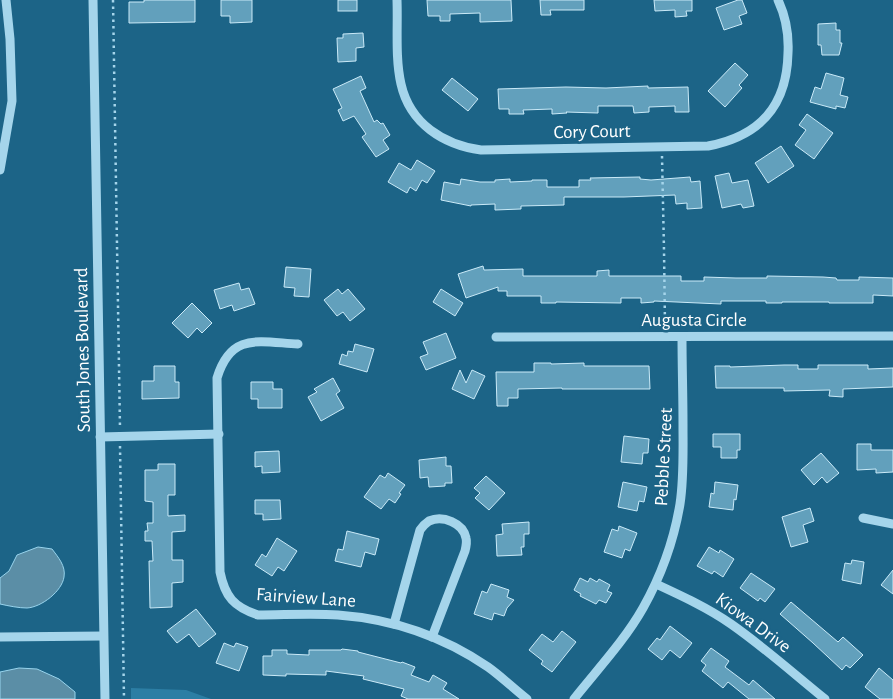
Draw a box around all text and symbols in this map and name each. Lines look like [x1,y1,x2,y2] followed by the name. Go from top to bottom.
[553,122,631,142] street label: Cory Court
[72,267,94,433] street label: South Jones Boulevard
[641,311,747,330] street label: Augusta Circle
[652,407,676,507] street label: Pebble Street
[256,585,356,611] street label: Fairview Lane
[712,589,794,657] street label: Kiowa Drive

